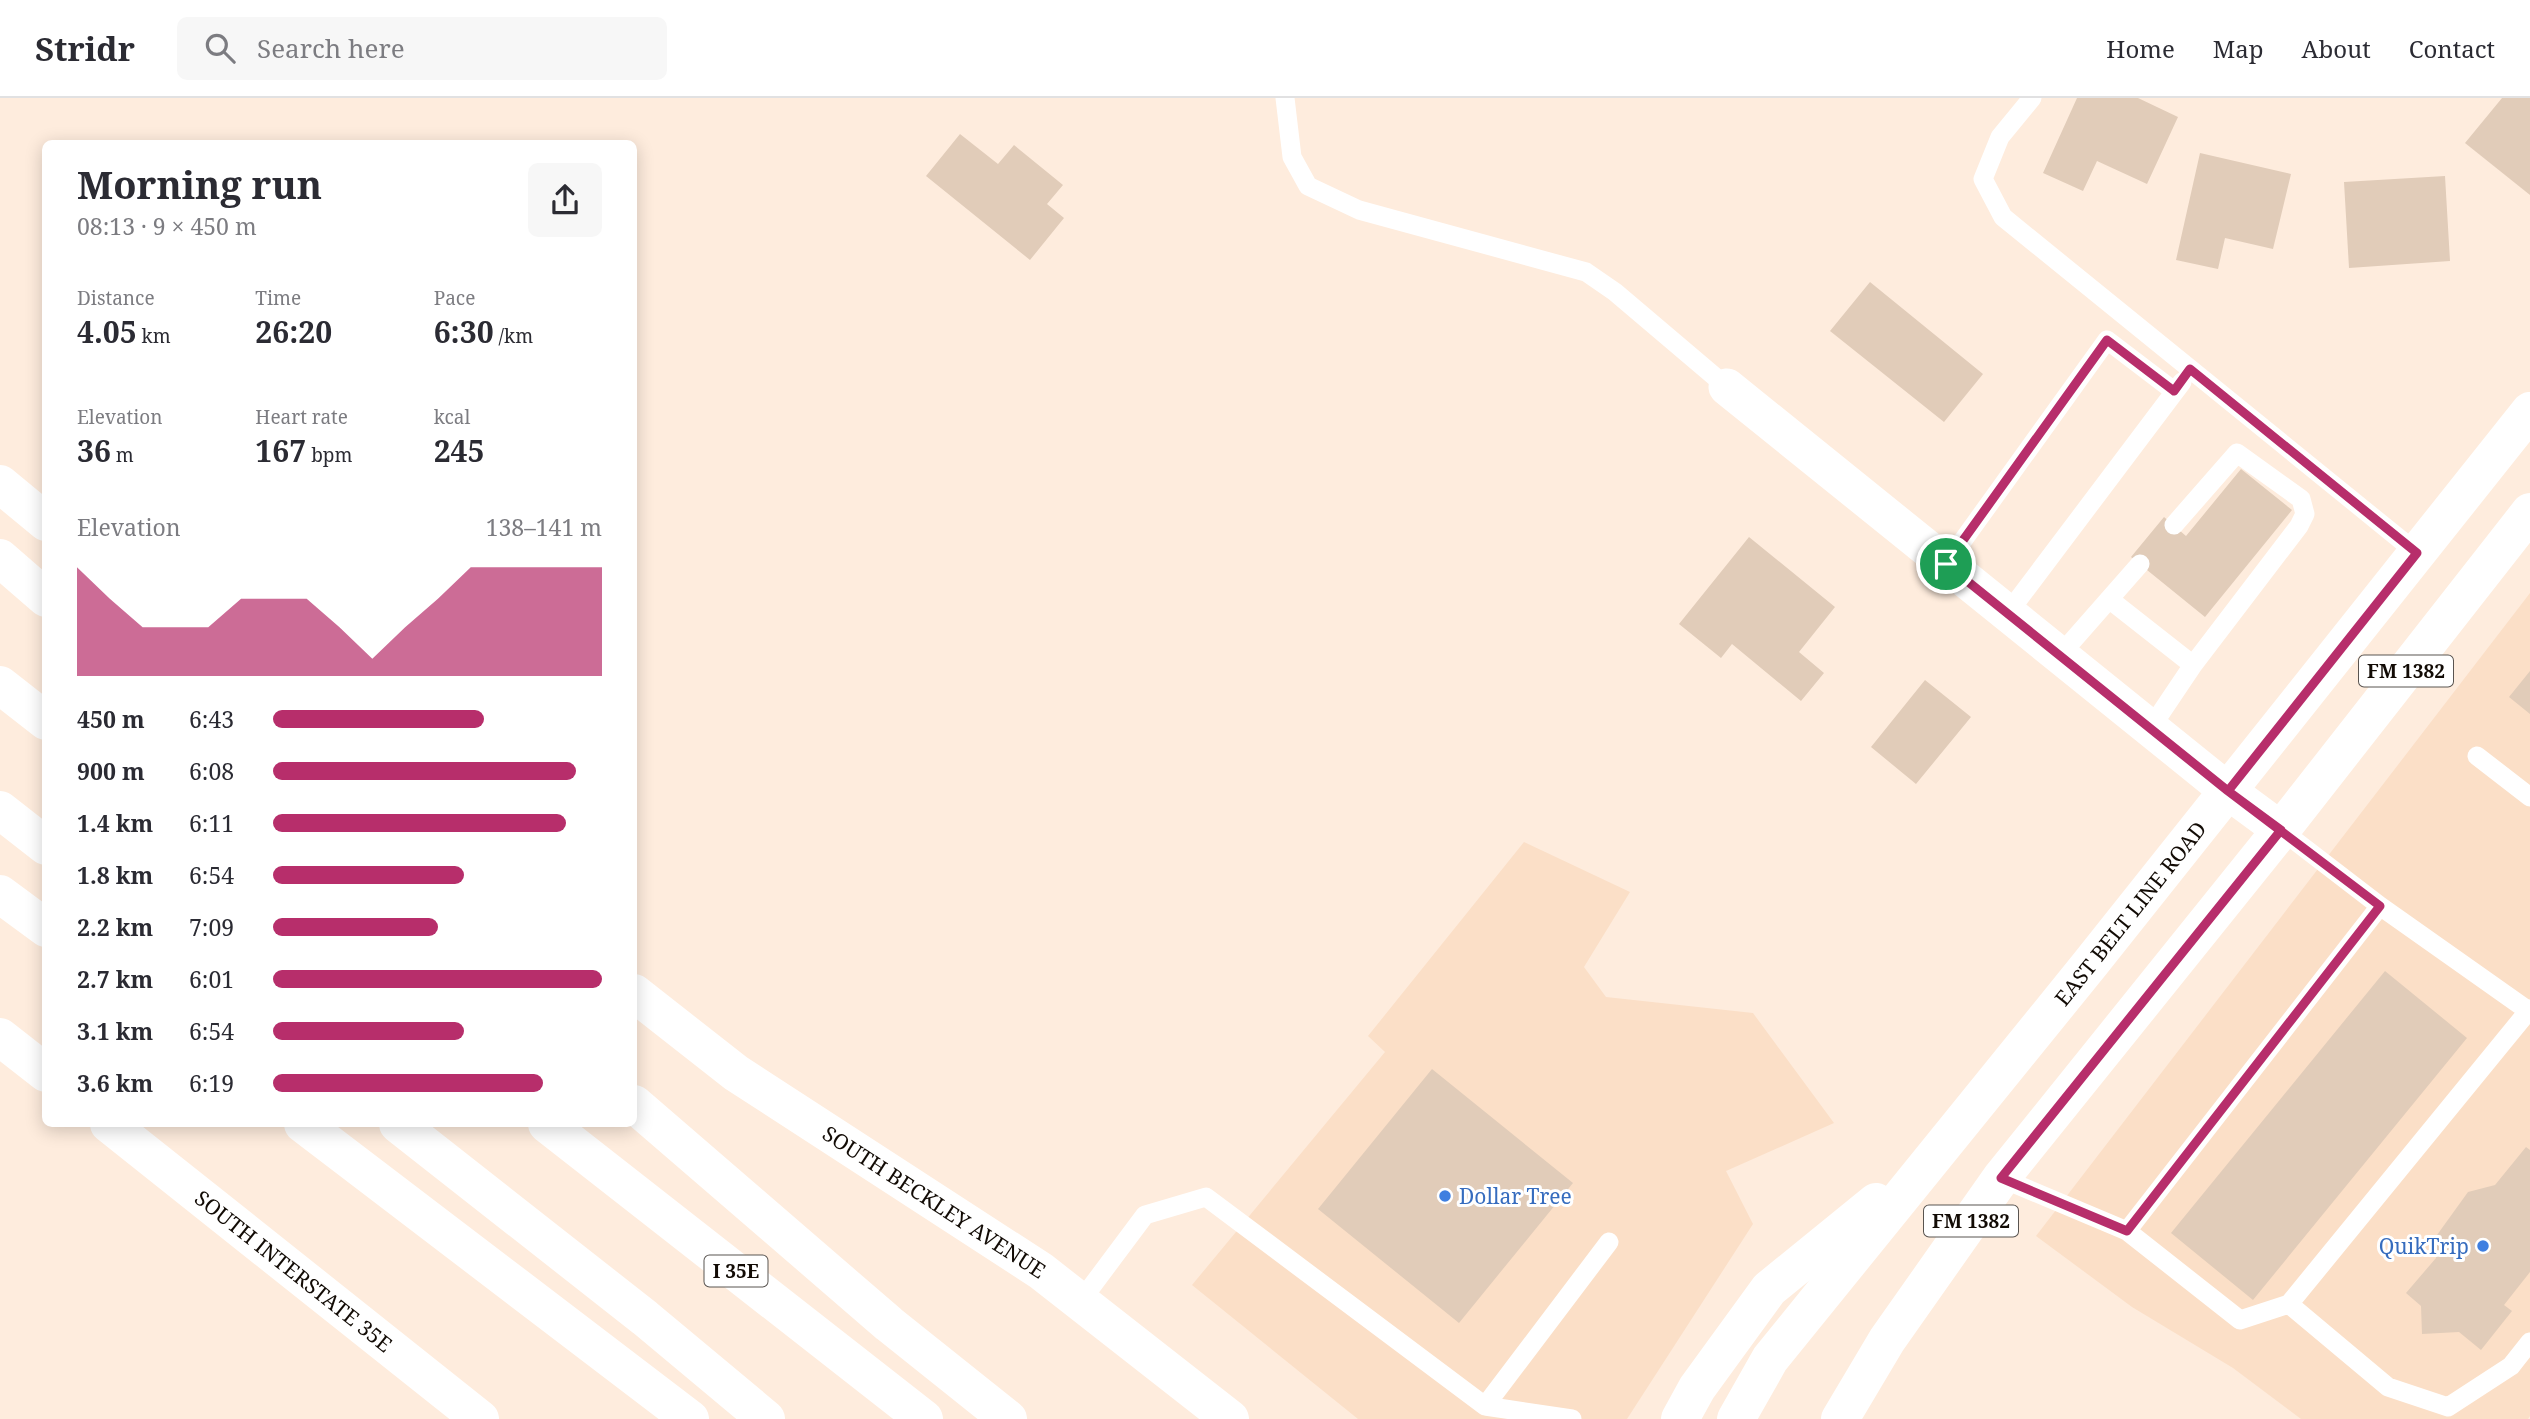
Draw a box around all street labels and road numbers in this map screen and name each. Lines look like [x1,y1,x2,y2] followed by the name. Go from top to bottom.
[2359,656,2453,686] road number: FM 1382
[2048,815,2212,1011] street label: EAST BELT LINE ROAD
[817,1119,1051,1284] street label: SOUTH BECKLEY AVENUE
[189,1184,398,1358] street label: SOUTH INTERSTATE 35E
[1924,1205,2018,1236] road number: FM 1382
[704,1256,768,1287] road number: I 35E

